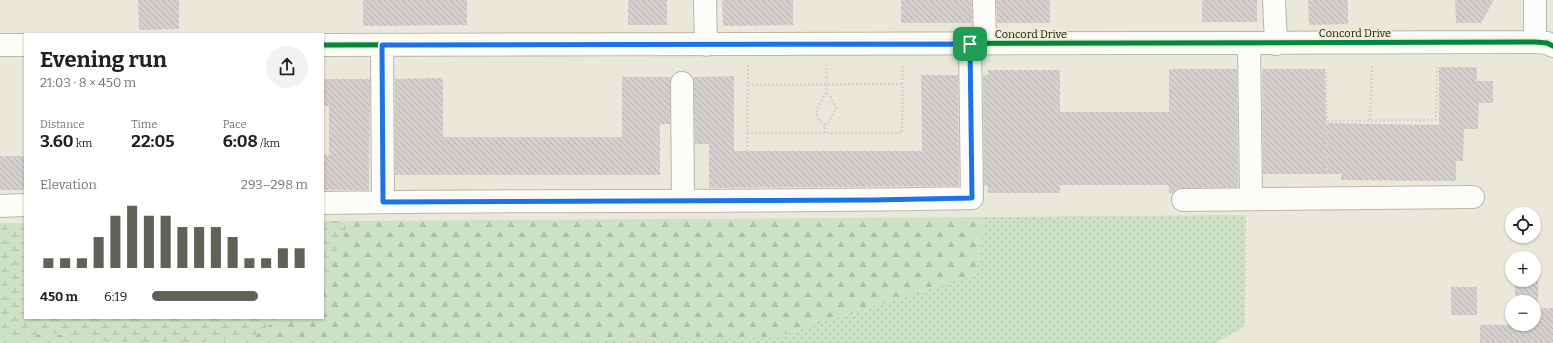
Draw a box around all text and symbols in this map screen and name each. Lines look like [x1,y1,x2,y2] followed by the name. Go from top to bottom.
[953,27,987,61] pin
[1319,27,1391,40] street label: Concord Drive
[995,28,1067,41] street label: Concord Drive
[959,33,981,55] icon: arrive
[40,46,167,73] text: Evening run
[266,46,308,88] button: share
[40,75,136,90] text: 21:03 · 8 × 450 m
[40,118,85,131] text: Distance
[131,118,157,131] text: Time
[223,118,246,131] text: Pace
[40,131,74,152] text: 3.60
[131,131,175,152] text: 22:05
[223,131,258,152] text: 6:08
[74,137,92,150] text: km
[258,137,280,150] text: /km
[40,177,97,192] text: Elevation
[241,177,308,192] text: 293–298 m
[1505,207,1541,331] map controls
[1505,207,1541,243] button: locate
[1505,251,1541,287] button: +
[40,289,78,304] text: 450 m
[104,289,127,304] text: 6:19
[1505,295,1541,331] button: −

